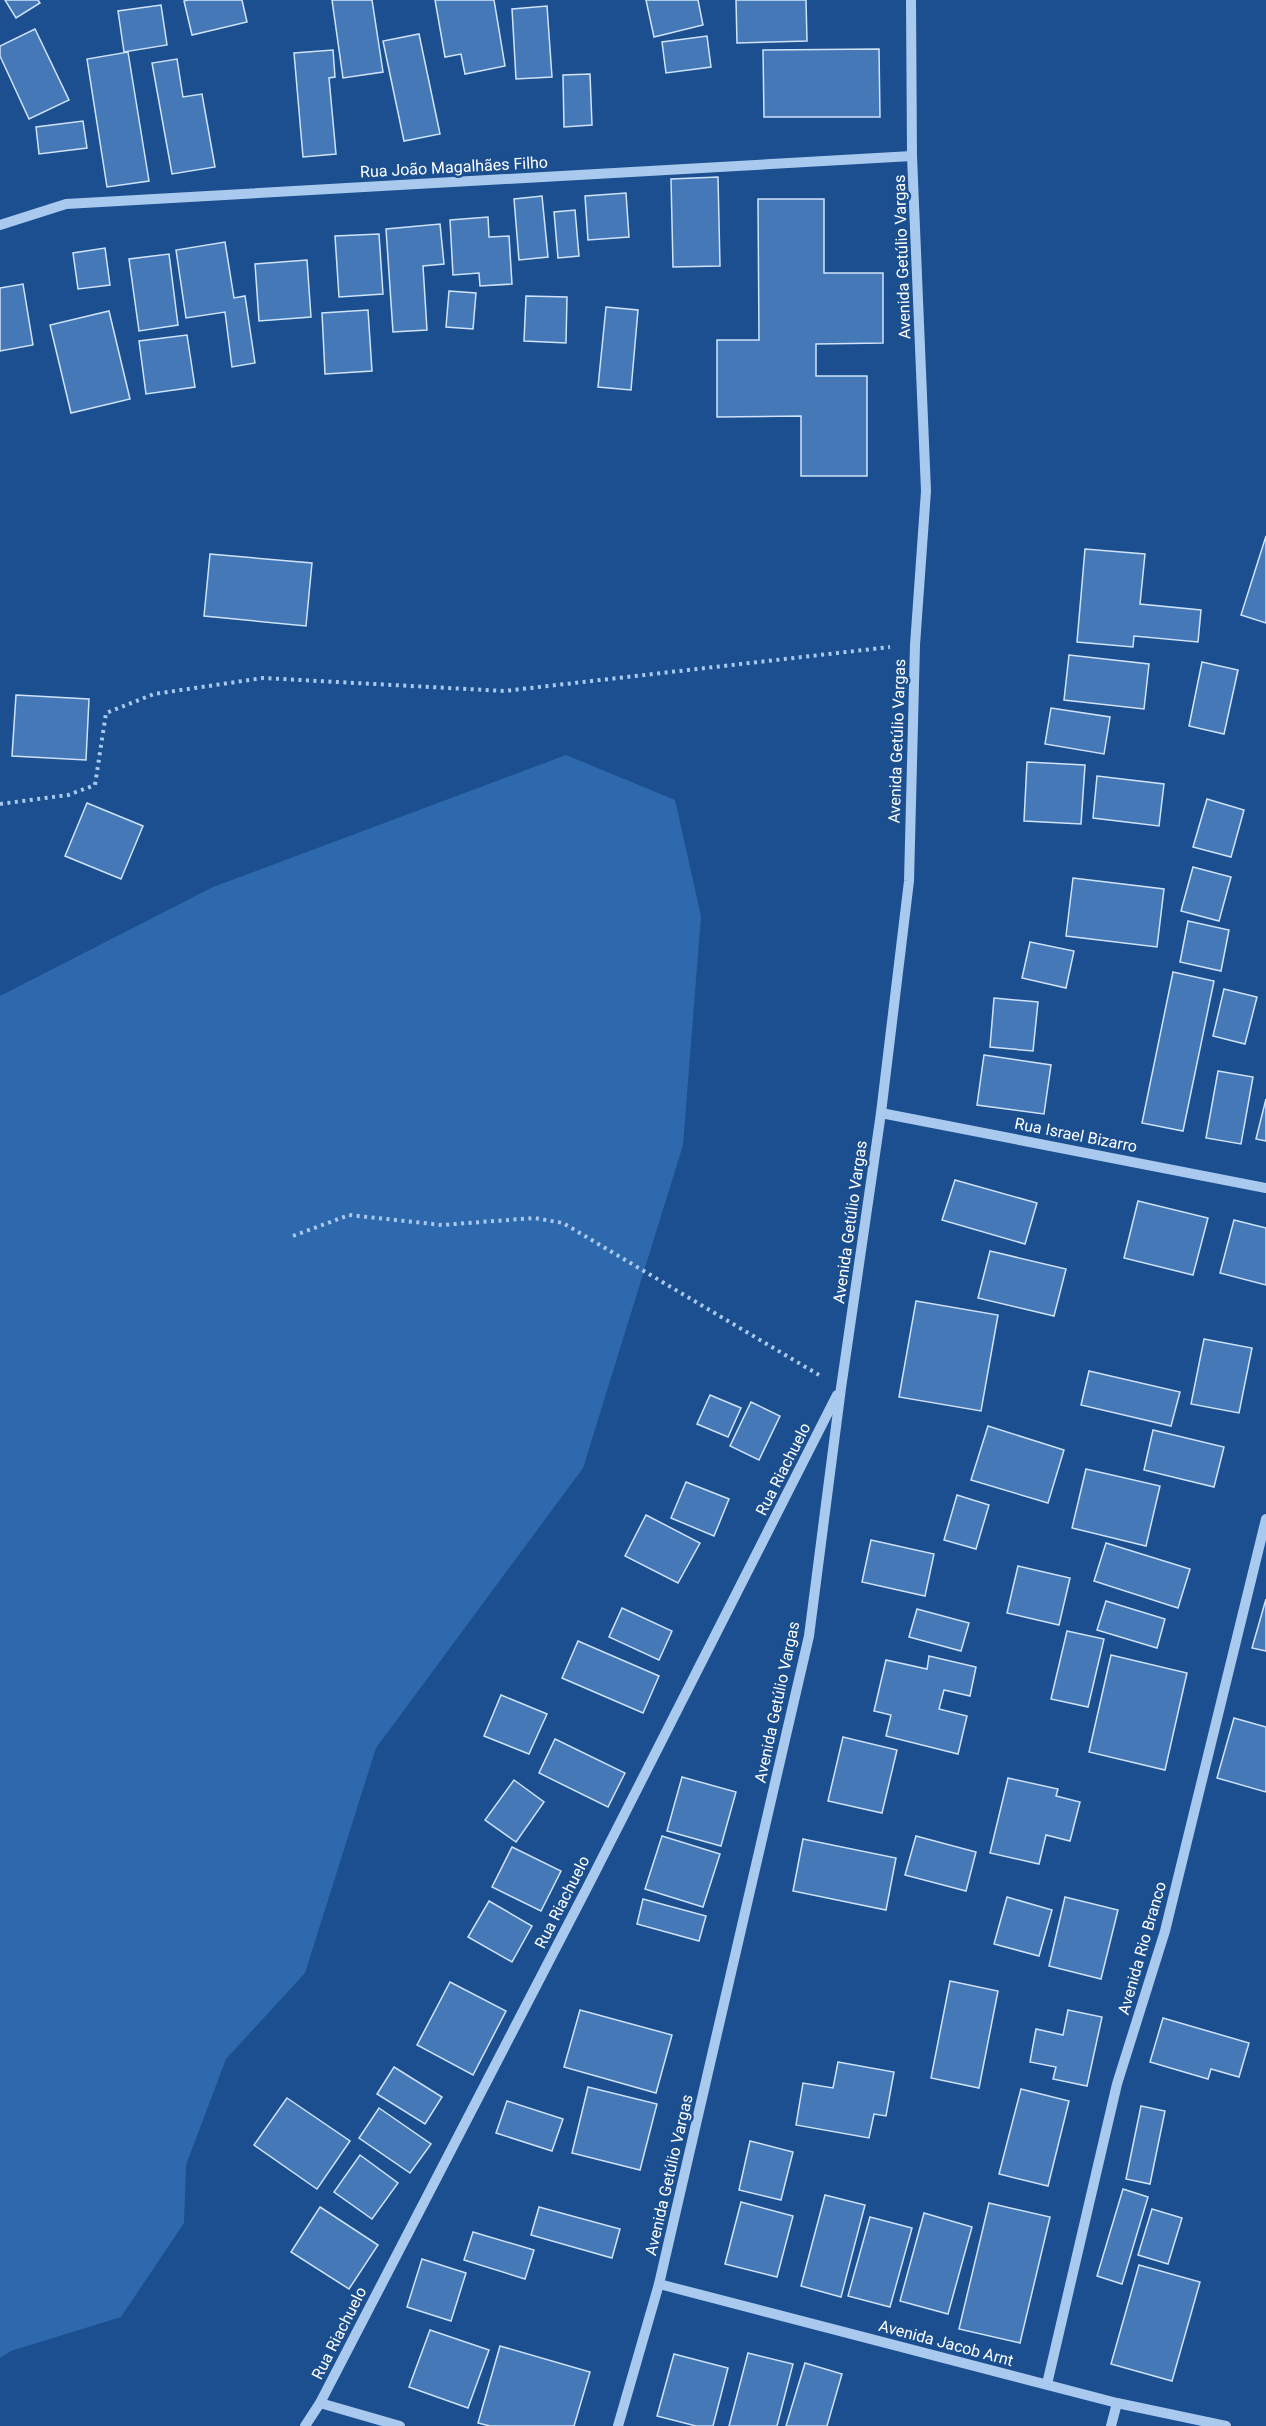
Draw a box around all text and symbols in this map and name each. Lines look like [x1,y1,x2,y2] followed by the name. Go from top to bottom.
[360,153,548,181] street label: Rua João Magalhães Filho
[890,174,914,340] street label: Avenida Getúlio Vargas
[885,658,909,824] street label: Avenida Getúlio Vargas
[1013,1114,1139,1156] street label: Rua Israel Bizarro
[829,1139,871,1305] street label: Avenida Getúlio Vargas
[752,1420,814,1518] street label: Rua Riachuelo
[751,1619,803,1785] street label: Avenida Getúlio Vargas
[531,1853,593,1951] street label: Rua Riachuelo
[1114,1879,1170,2017] street label: Avenida Rio Branco
[641,2093,697,2257] street label: Avenida Getúlio Vargas
[308,2284,370,2382] street label: Rua Riachuelo
[877,2316,1015,2370] street label: Avenida Jacob Arnt

